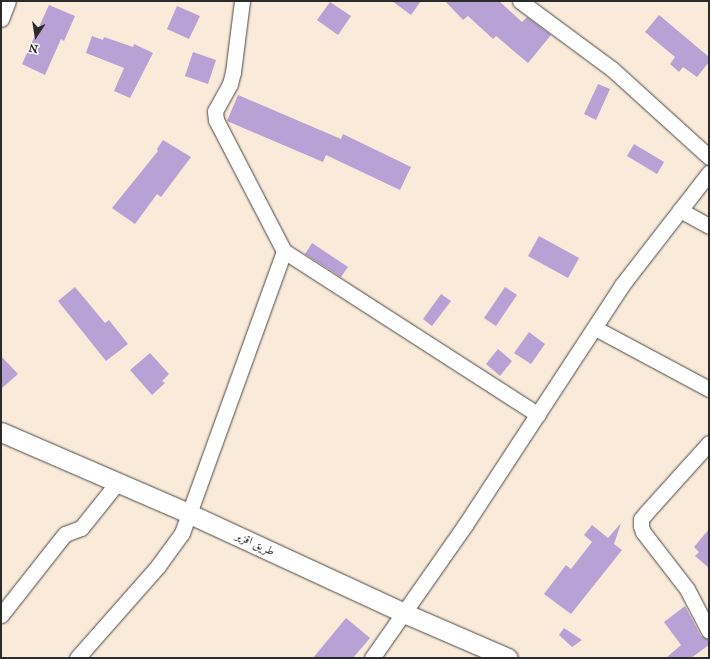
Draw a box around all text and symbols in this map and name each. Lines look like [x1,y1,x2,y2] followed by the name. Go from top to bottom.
[16,16,56,56] north arrow
[27,41,39,56] text: N
[233,529,277,559] street label: طريق اقزير

